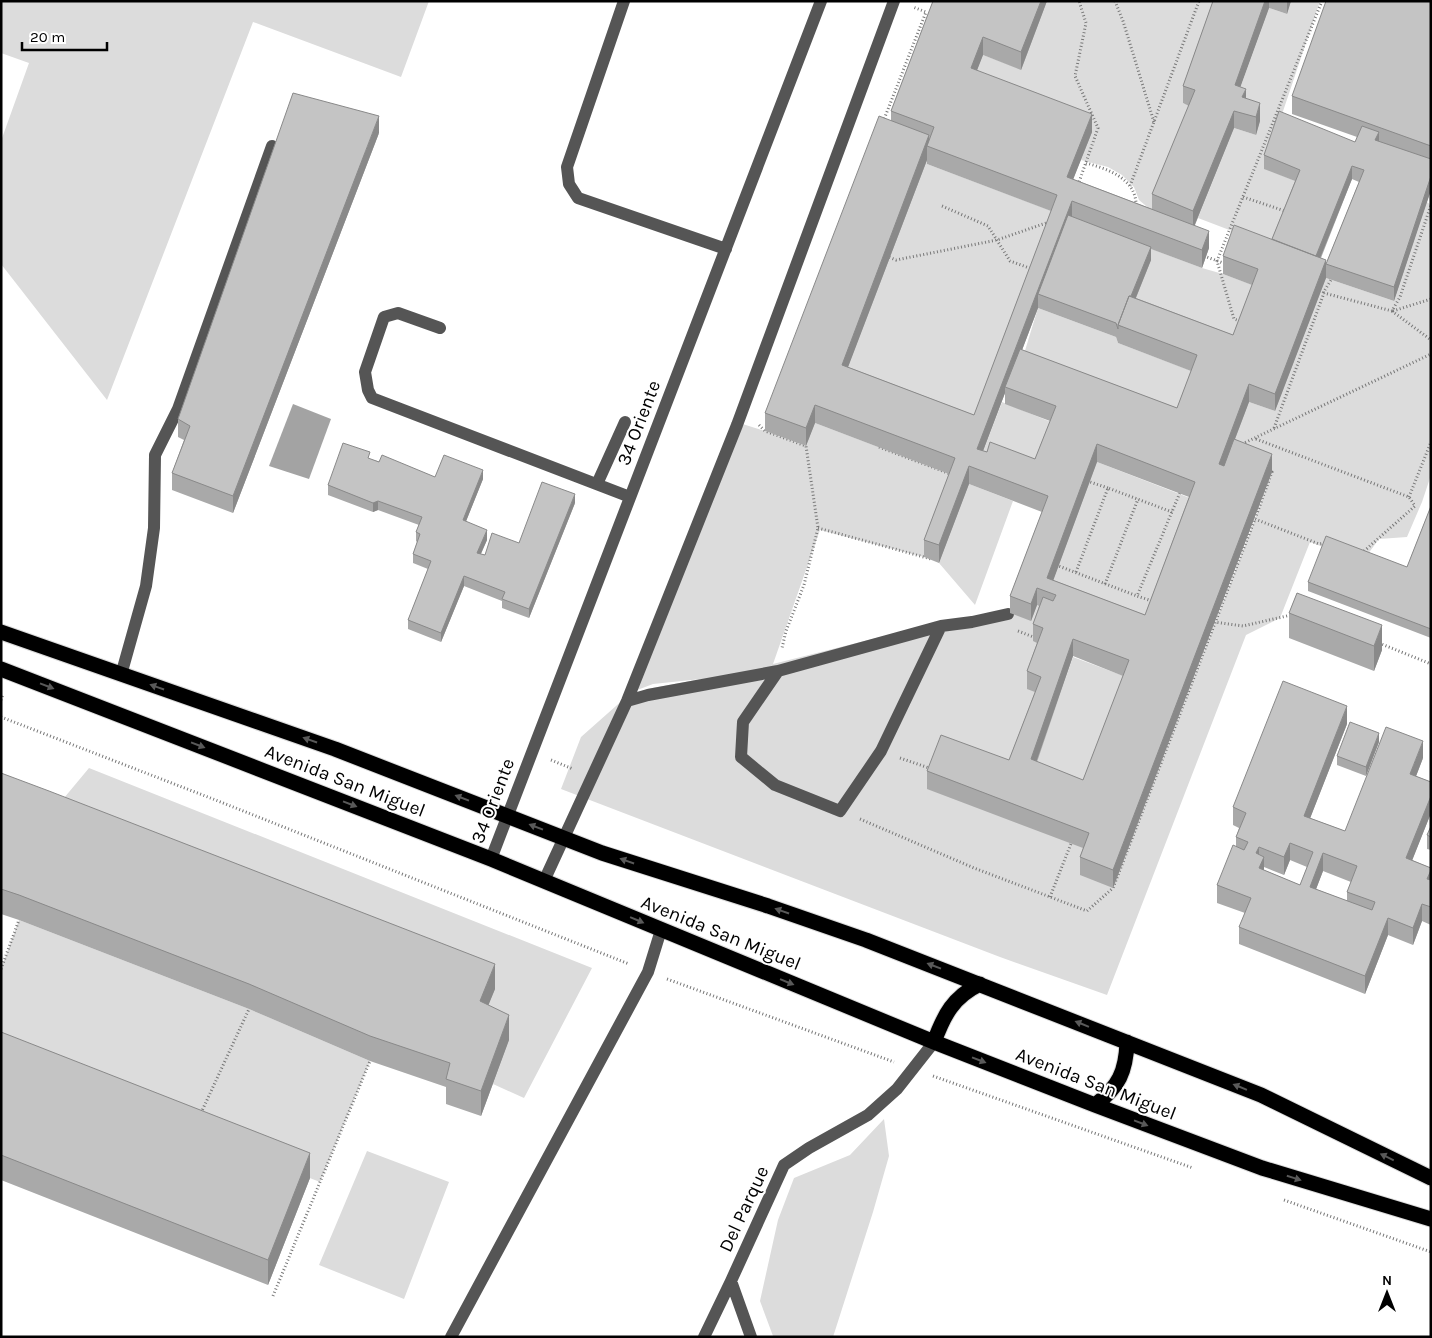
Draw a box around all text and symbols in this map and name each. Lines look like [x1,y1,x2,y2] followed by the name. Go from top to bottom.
[22,20,108,52] scale bar
[30,28,65,46] text: 20 m
[613,377,665,469] street label: 34 Oriente
[40,682,55,690] one-way arrow
[149,683,164,691] one-way arrow
[303,736,318,743] one-way arrow
[262,740,428,822] street label: Avenida San Miguel
[191,741,206,749] one-way arrow
[467,755,519,847] street label: 34 Oriente
[455,794,469,802] one-way arrow
[343,800,358,808] one-way arrow
[528,823,543,831] one-way arrow
[619,857,634,865] one-way arrow
[638,891,804,975] street label: Avenida San Miguel
[774,906,789,914] one-way arrow
[630,916,645,924] one-way arrow
[926,962,941,970] one-way arrow
[780,979,795,986] one-way arrow
[1074,1020,1089,1027] one-way arrow
[1013,1043,1179,1125] street label: Avenida San Miguel
[972,1056,987,1064] one-way arrow
[1233,1082,1248,1090] one-way arrow
[1134,1119,1149,1127] one-way arrow
[1379,1153,1394,1162] one-way arrow
[715,1163,773,1255] street label: Del Parque
[1286,1174,1301,1182] one-way arrow
[1362,1268,1412,1318] north arrow
[1382,1272,1392,1289] text: N

